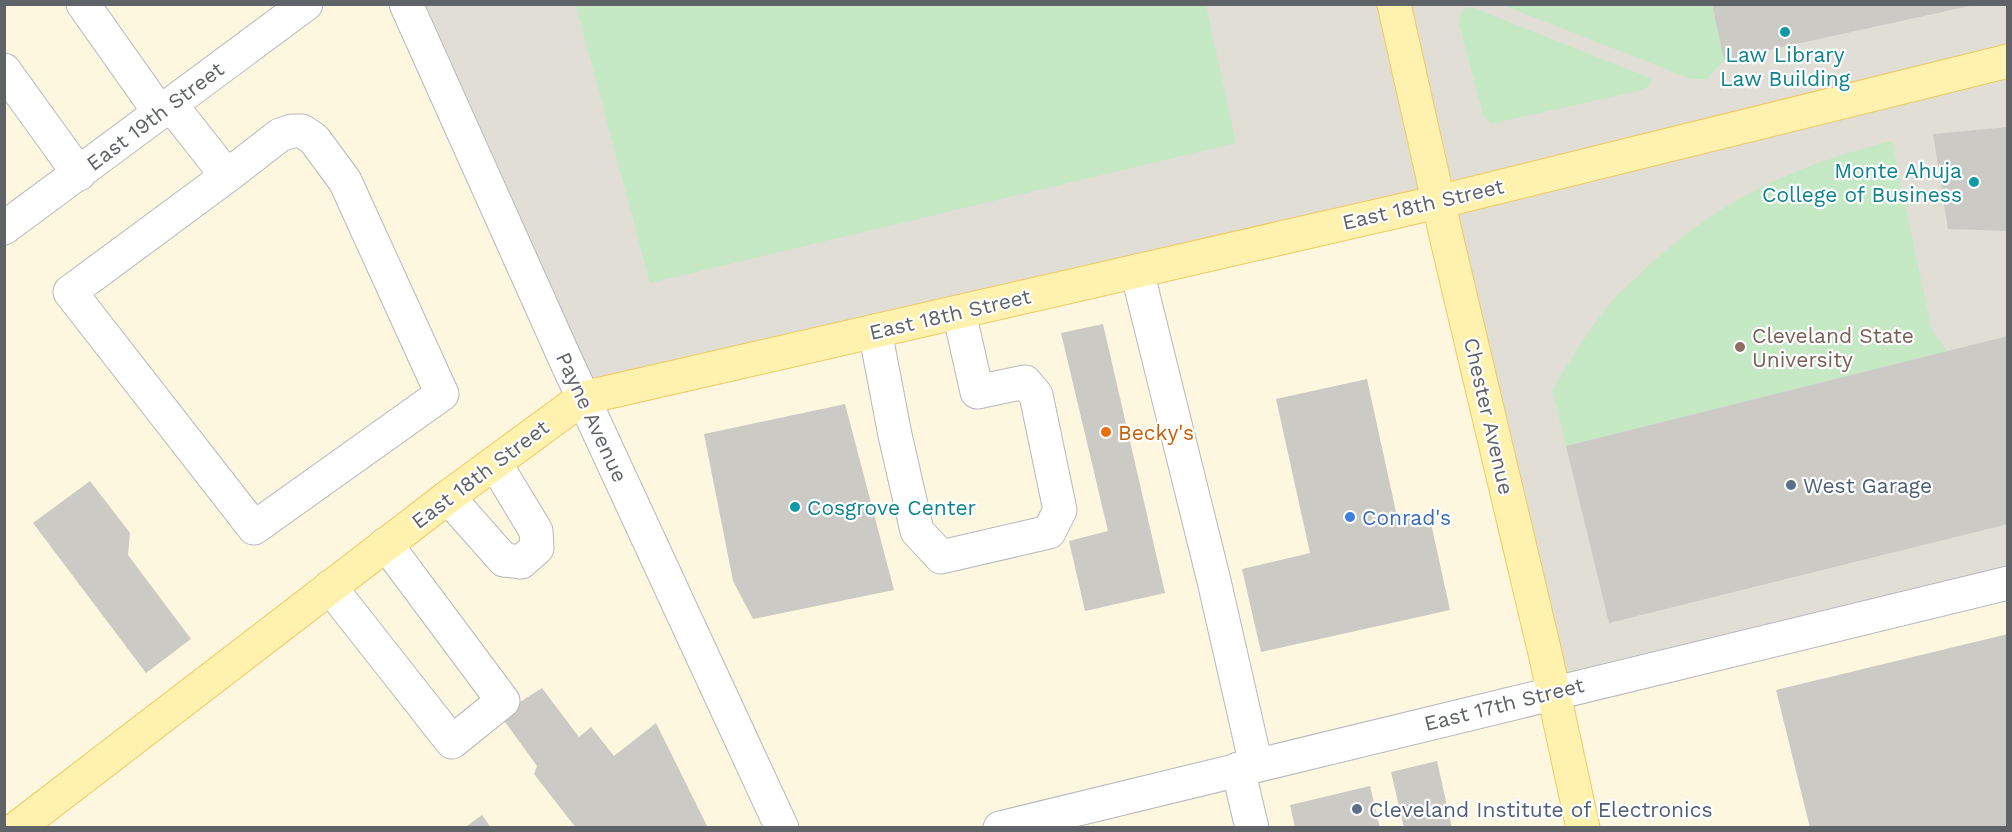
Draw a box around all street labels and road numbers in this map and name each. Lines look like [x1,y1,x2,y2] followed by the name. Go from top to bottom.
[82,56,229,176] street label: East 19th Street
[1340,173,1506,235] street label: East 18th Street
[867,283,1033,345] street label: East 18th Street
[1459,335,1519,497] street label: Chester Avenue
[551,348,633,486] street label: Payne Avenue
[407,414,554,534] street label: East 18th Street
[1421,672,1587,736] street label: East 17th Street

